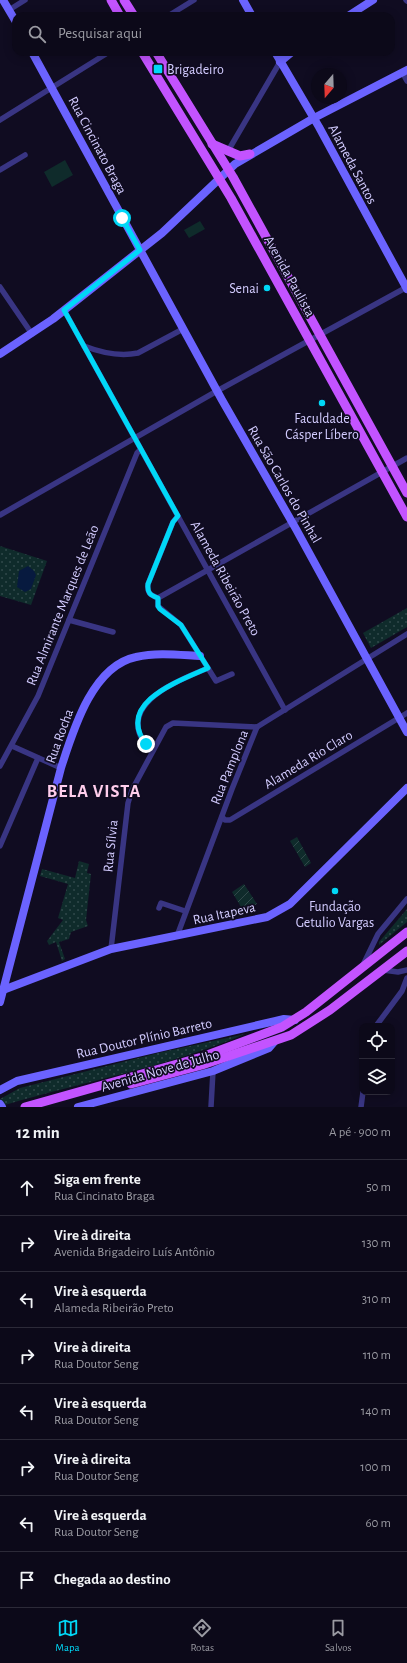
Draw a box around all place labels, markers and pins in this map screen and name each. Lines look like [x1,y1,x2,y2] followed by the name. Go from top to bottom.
[152,63,164,75] marker: Brigadeiro
[167,63,224,77] place label: Brigadeiro
[229,282,259,296] place label: Senai
[262,283,272,293] marker: Senai
[317,398,327,408] marker: Faculdade Cásper Líbero
[285,412,359,442] place label: Faculdade Cásper Líbero
[330,886,340,896] marker: Fundação Getulio Vargas
[296,900,374,930] place label: Fundação Getulio Vargas

